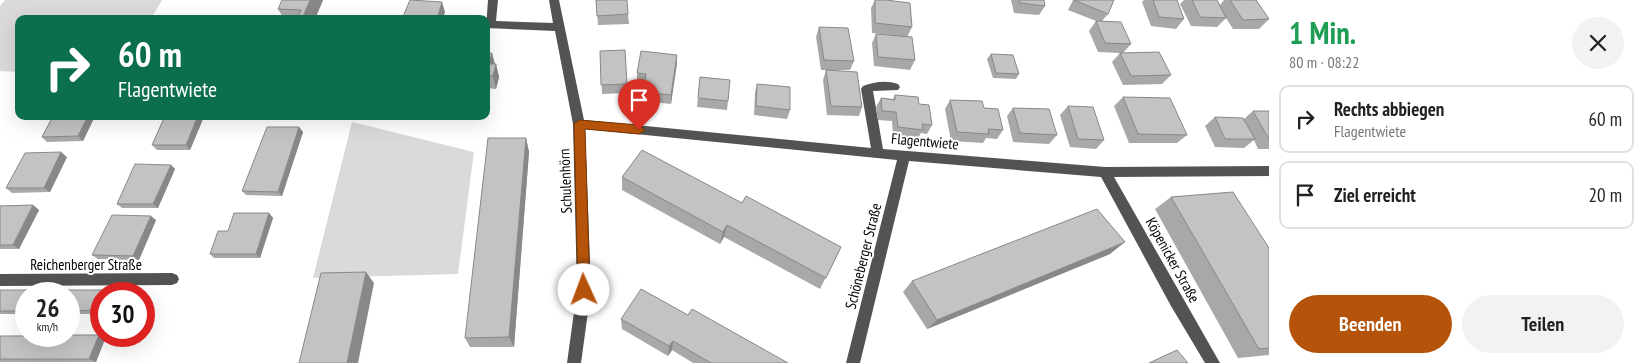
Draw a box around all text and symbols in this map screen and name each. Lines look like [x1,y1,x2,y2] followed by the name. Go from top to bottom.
[1289,13,1356,52] text: 1 Min.
[1572,17,1624,69] button: close
[118,31,182,77] text: 60 m
[35,35,100,100] icon: right
[1289,52,1360,72] text: 80 m · 08:22
[118,75,217,103] text: Flagentwiete
[618,79,660,130] pin
[625,86,653,114] icon: arrive
[1334,97,1444,121] text: Rechts abbiegen
[1291,105,1319,133] icon: right
[1589,107,1622,131] text: 60 m
[1334,121,1406,141] text: Flagentwiete
[891,129,959,153] street label: Flagentwiete
[554,148,576,214] street label: Schulenhörn
[1291,181,1319,209] icon: arrive
[1334,183,1416,207] text: Ziel erreicht
[1589,183,1622,207] text: 20 m
[841,201,885,311] street label: Schöneberger Straße
[1142,214,1204,306] street label: Köpenicker Straße
[30,255,142,274] street label: Reichenberger Straße
[557,263,609,315] position arrow
[90,282,155,347] speed limit sign: 30
[36,292,59,324] text: 26
[1289,295,1452,353] button: Beenden
[1462,295,1624,353] button: Teilen
[37,319,58,334] text: km/h

